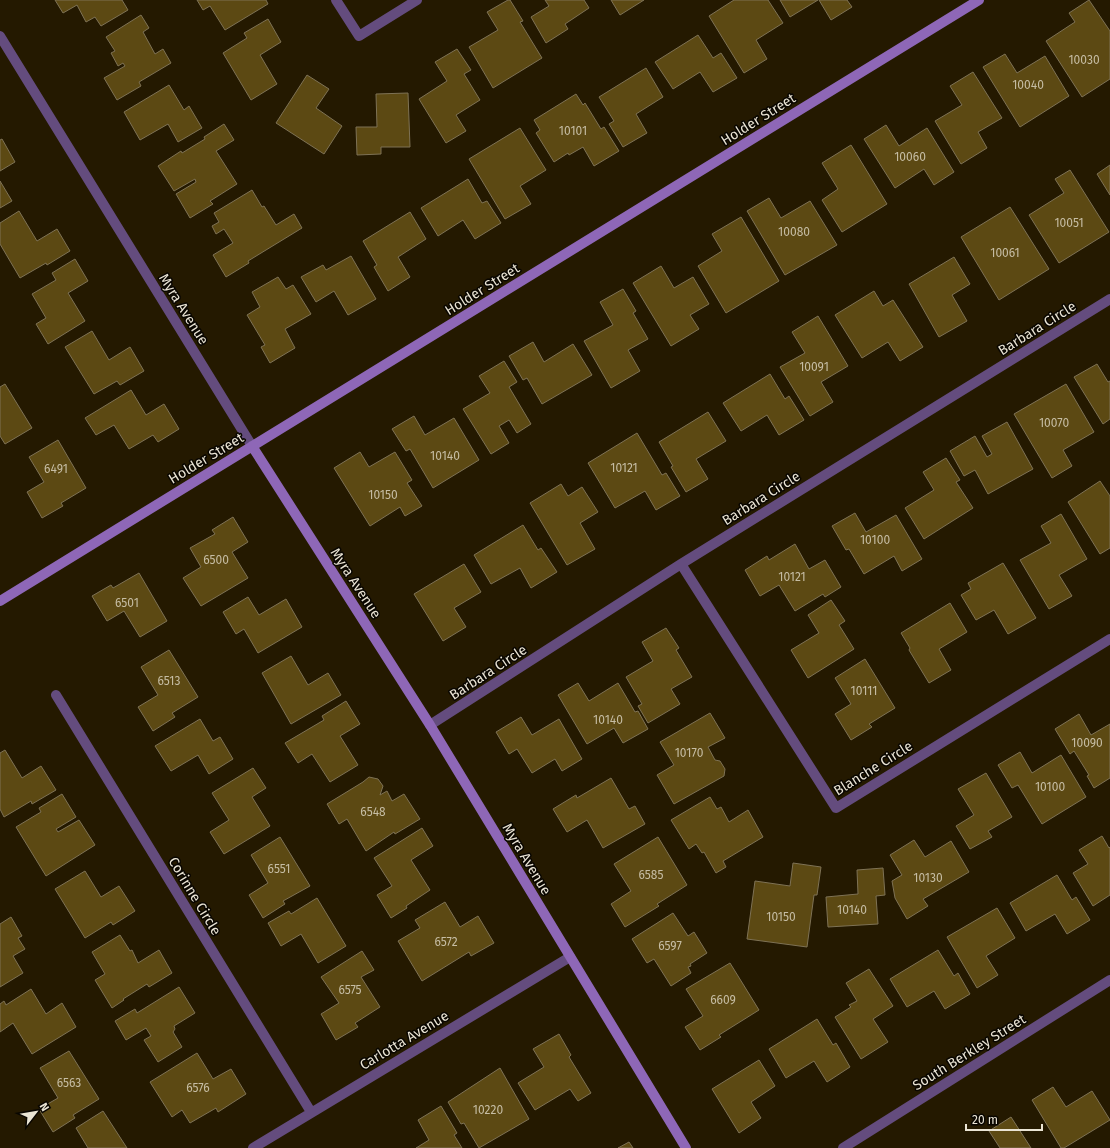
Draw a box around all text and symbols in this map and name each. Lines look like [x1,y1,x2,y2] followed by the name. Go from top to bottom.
[1068,53,1100,67] house number: 10030
[1012,78,1044,92] house number: 10040
[718,89,800,149] street label: Holder Street
[559,124,587,138] house number: 10101
[894,150,926,164] house number: 10060
[1054,216,1084,230] house number: 10051
[778,225,810,239] house number: 10080
[990,246,1020,260] house number: 10061
[442,259,524,319] street label: Holder Street
[155,271,212,348] street label: Myra Avenue
[995,298,1079,359] street label: Barbara Circle
[799,360,829,374] house number: 10091
[1039,416,1069,430] house number: 10070
[166,429,248,488] street label: Holder Street
[430,449,460,463] house number: 10140
[610,461,638,475] house number: 10121
[44,462,68,476] house number: 6491
[719,468,803,529] street label: Barbara Circle
[368,488,398,502] house number: 10150
[860,533,890,547] house number: 10100
[327,545,385,622] street label: Myra Avenue
[203,553,229,567] house number: 6500
[778,570,806,584] house number: 10121
[115,596,139,610] house number: 6501
[446,641,530,704] street label: Barbara Circle
[158,674,180,688] house number: 6513
[851,684,877,698] house number: 10111
[593,713,623,727] house number: 10140
[1071,736,1103,750] house number: 10090
[831,737,916,799] street label: Blanche Circle
[675,746,704,760] house number: 10170
[1035,780,1065,794] house number: 10100
[360,805,386,819] house number: 6548
[499,820,555,898] street label: Myra Avenue
[165,854,225,938] street label: Corinne Circle
[268,862,290,876] house number: 6551
[639,868,663,882] house number: 6585
[913,871,943,885] house number: 10130
[837,903,867,917] house number: 10140
[766,910,796,924] house number: 10150
[434,935,458,949] house number: 6572
[658,939,682,953] house number: 6597
[338,983,362,997] house number: 6575
[710,993,736,1007] house number: 6609
[357,1007,452,1074] street label: Carlotta Avenue
[910,1010,1030,1094] street label: South Berkley Street
[57,1076,81,1090] house number: 6563
[186,1081,210,1095] house number: 6576
[16,1092,56,1132] north arrow
[37,1101,52,1114] text: N
[473,1103,503,1117] house number: 10220
[966,1106,1042,1132] scale bar
[972,1113,998,1127] text: 20 m

